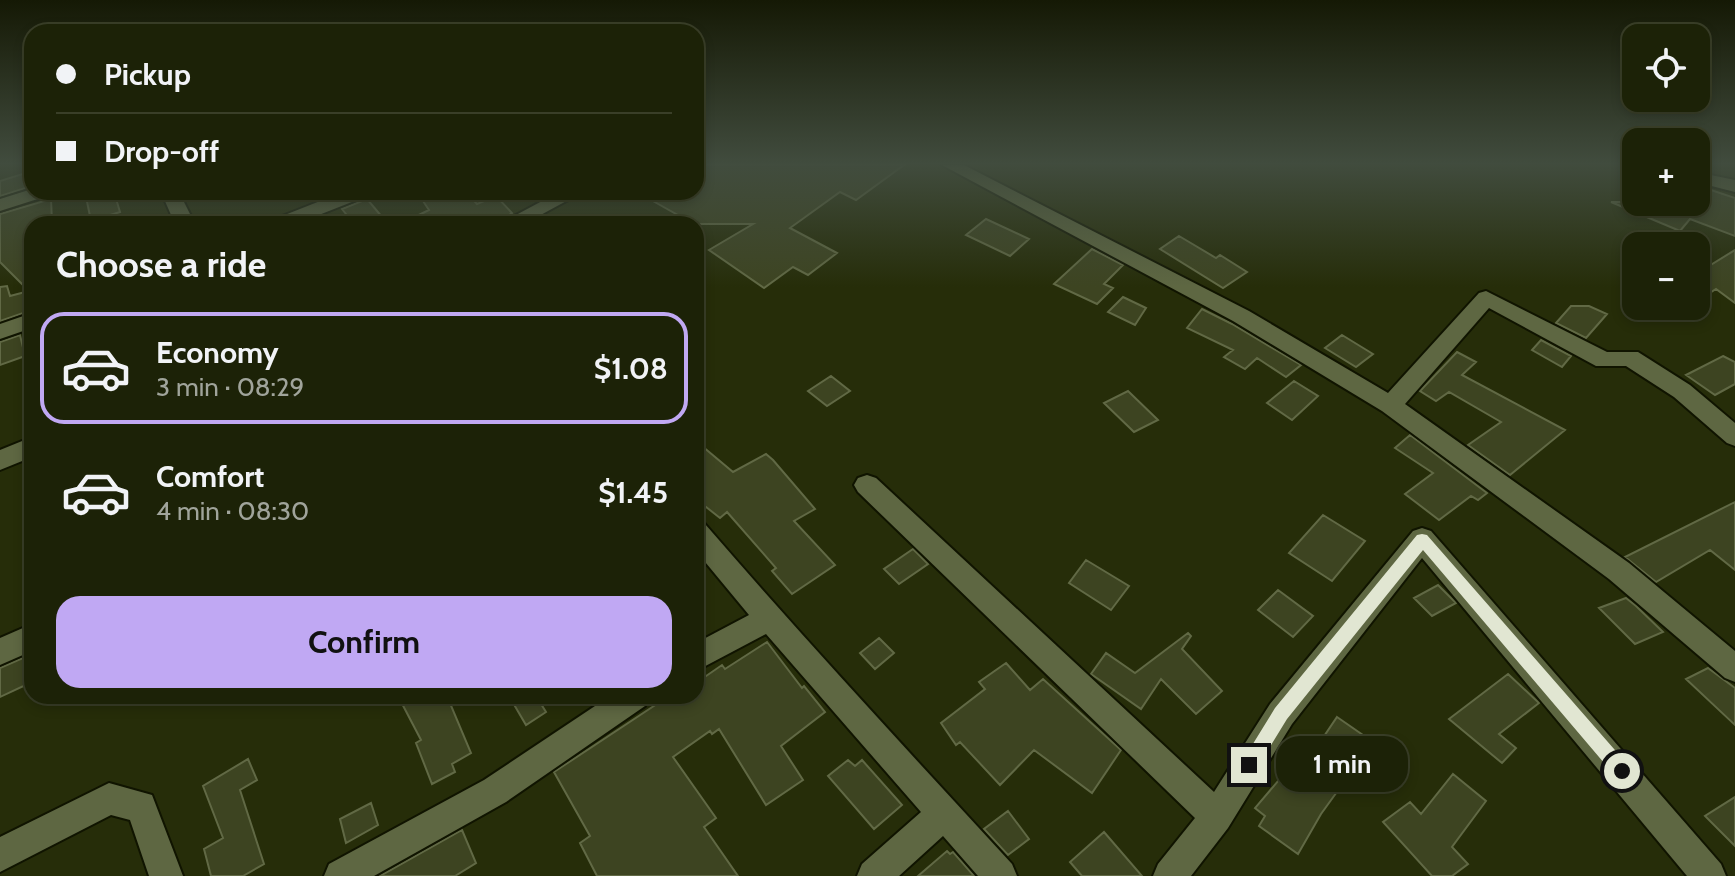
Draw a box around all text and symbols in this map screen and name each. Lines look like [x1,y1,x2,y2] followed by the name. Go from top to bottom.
[1622,24,1710,320] map controls
[1622,24,1710,112] button: locate
[104,56,191,93] text: Pickup
[1622,128,1710,216] button: +
[104,133,219,170] text: Drop-off
[1622,232,1710,320] button: −
[56,242,266,286] text: Choose a ride
[60,332,132,404] icon: car
[156,334,279,371] text: Economy
[594,350,668,387] text: $1.08
[156,371,304,403] text: 3 min · 08:29
[60,456,132,528] icon: car
[156,458,264,495] text: Comfort
[598,474,668,511] text: $1.45
[156,495,309,527] text: 4 min · 08:30
[56,596,672,688] button: Confirm
[1277,737,1409,793] callout: 1 min
[1231,747,1267,783] route end
[1313,748,1371,780] text: 1 min
[1604,753,1640,789] route start

